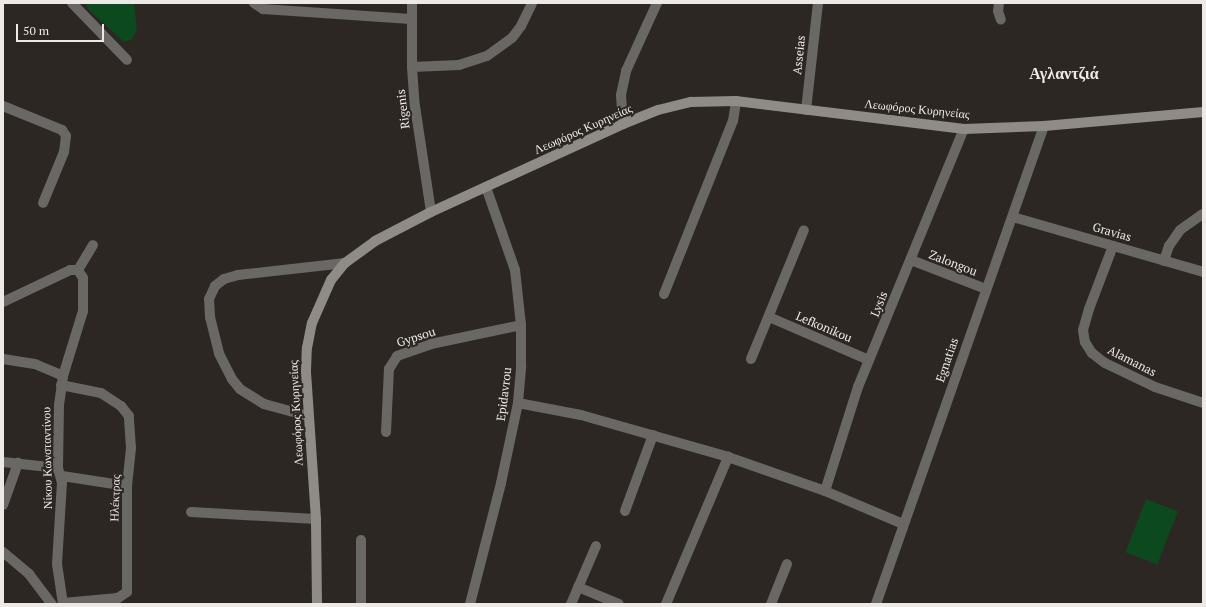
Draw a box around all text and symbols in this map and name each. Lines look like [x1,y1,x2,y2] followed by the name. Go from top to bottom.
[18,16,106,42] scale bar
[23,23,49,38] text: 50 m
[790,35,808,75] street label: Asseias
[1029,63,1099,83] district label: Αγλαντζιά
[393,88,413,130] street label: Rigenis
[864,96,970,122] street label: Λεωφόρος Κυρηνείας
[532,101,634,157] street label: Λεωφόρος Κυρηνείας
[1091,220,1133,244] street label: Gravias
[927,247,979,279] street label: Zalongou
[867,289,891,319] street label: Lysis
[794,309,854,345] street label: Lefkonikou
[395,324,437,350] street label: Gypsou
[933,336,961,384] street label: Egnatias
[1105,343,1159,379] street label: Alamanas
[286,360,306,466] street label: Λεωφόρος Κυρηνείας
[494,366,514,422] street label: Epidavrou
[39,407,55,509] street label: Νίκου Κωνσταντίνου
[107,474,123,522] street label: Ηλέκτρας

